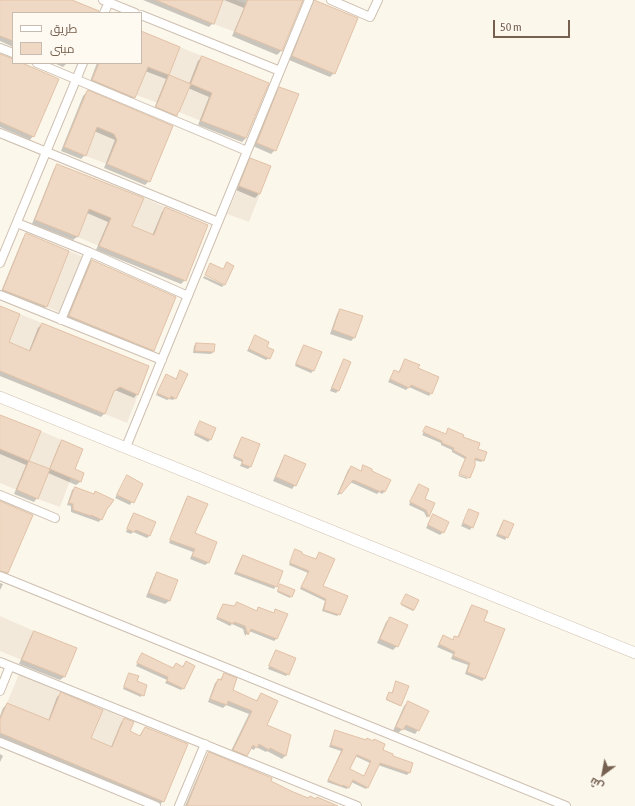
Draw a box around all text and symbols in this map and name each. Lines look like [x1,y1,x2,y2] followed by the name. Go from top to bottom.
[12,12,142,64] legend
[495,12,572,38] scale bar
[500,20,522,34] text: 50 m
[50,22,77,36] text: طريق
[50,42,75,56] text: مبنى
[583,754,623,794] north arrow
[587,775,606,793] text: ش

